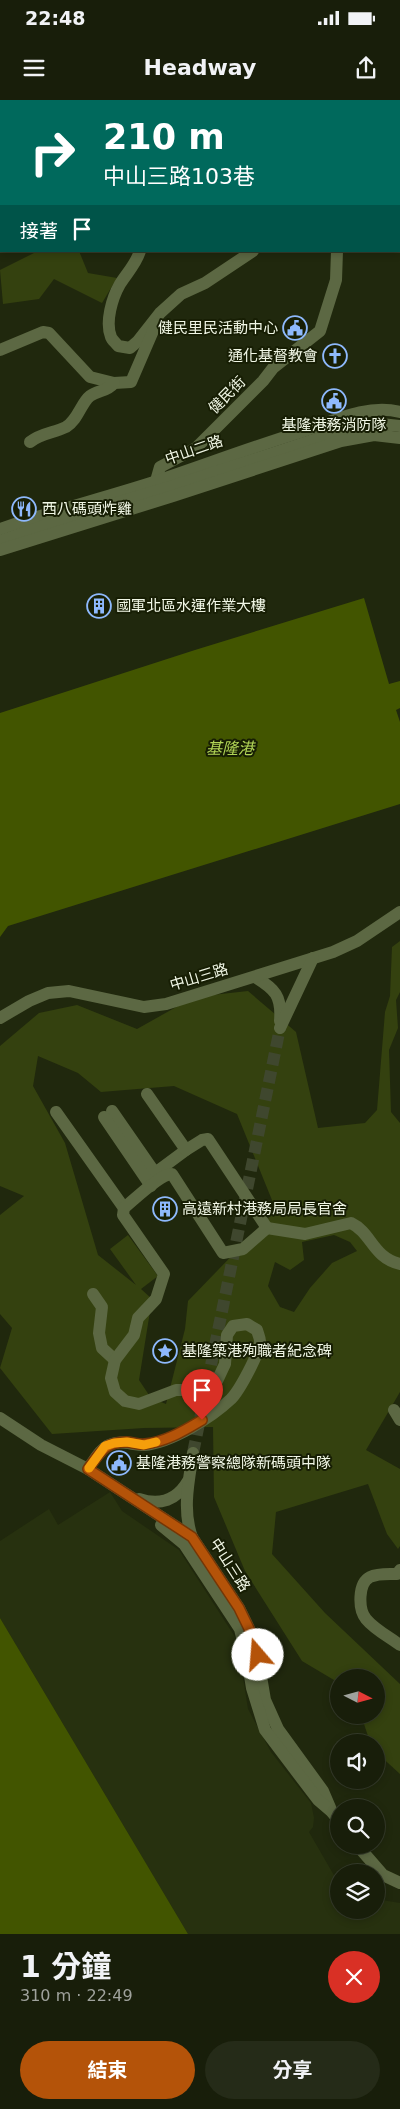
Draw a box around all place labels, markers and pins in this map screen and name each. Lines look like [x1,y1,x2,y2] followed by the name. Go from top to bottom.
[282,315,308,341] public building icon: 健民里民活動中心
[158,319,278,337] place label: 健民里民活動中心
[322,343,348,369] church icon: 通化基督教會
[228,347,318,365] place label: 通化基督教會
[321,388,347,414] public building icon: 基隆港務消防隊
[281,416,387,434] place label: 基隆港務消防隊
[11,496,37,522] restaurant icon: 西八碼頭炸雞
[42,500,132,518] place label: 西八碼頭炸雞
[86,593,112,619] building icon: 國軍北區水運作業大樓
[116,597,266,615] place label: 國軍北區水運作業大樓
[152,1196,178,1222] building icon: 高遠新村港務局局長官舍
[182,1200,347,1218] place label: 高遠新村港務局局長官舍
[152,1338,178,1364] place icon: 基隆築港殉職者紀念碑
[182,1342,332,1360] place label: 基隆築港殉職者紀念碑
[181,1369,223,1420] pin
[106,1450,132,1476] public building icon: 基隆港務警察總隊新碼頭中隊
[136,1454,331,1472] place label: 基隆港務警察總隊新碼頭中隊

